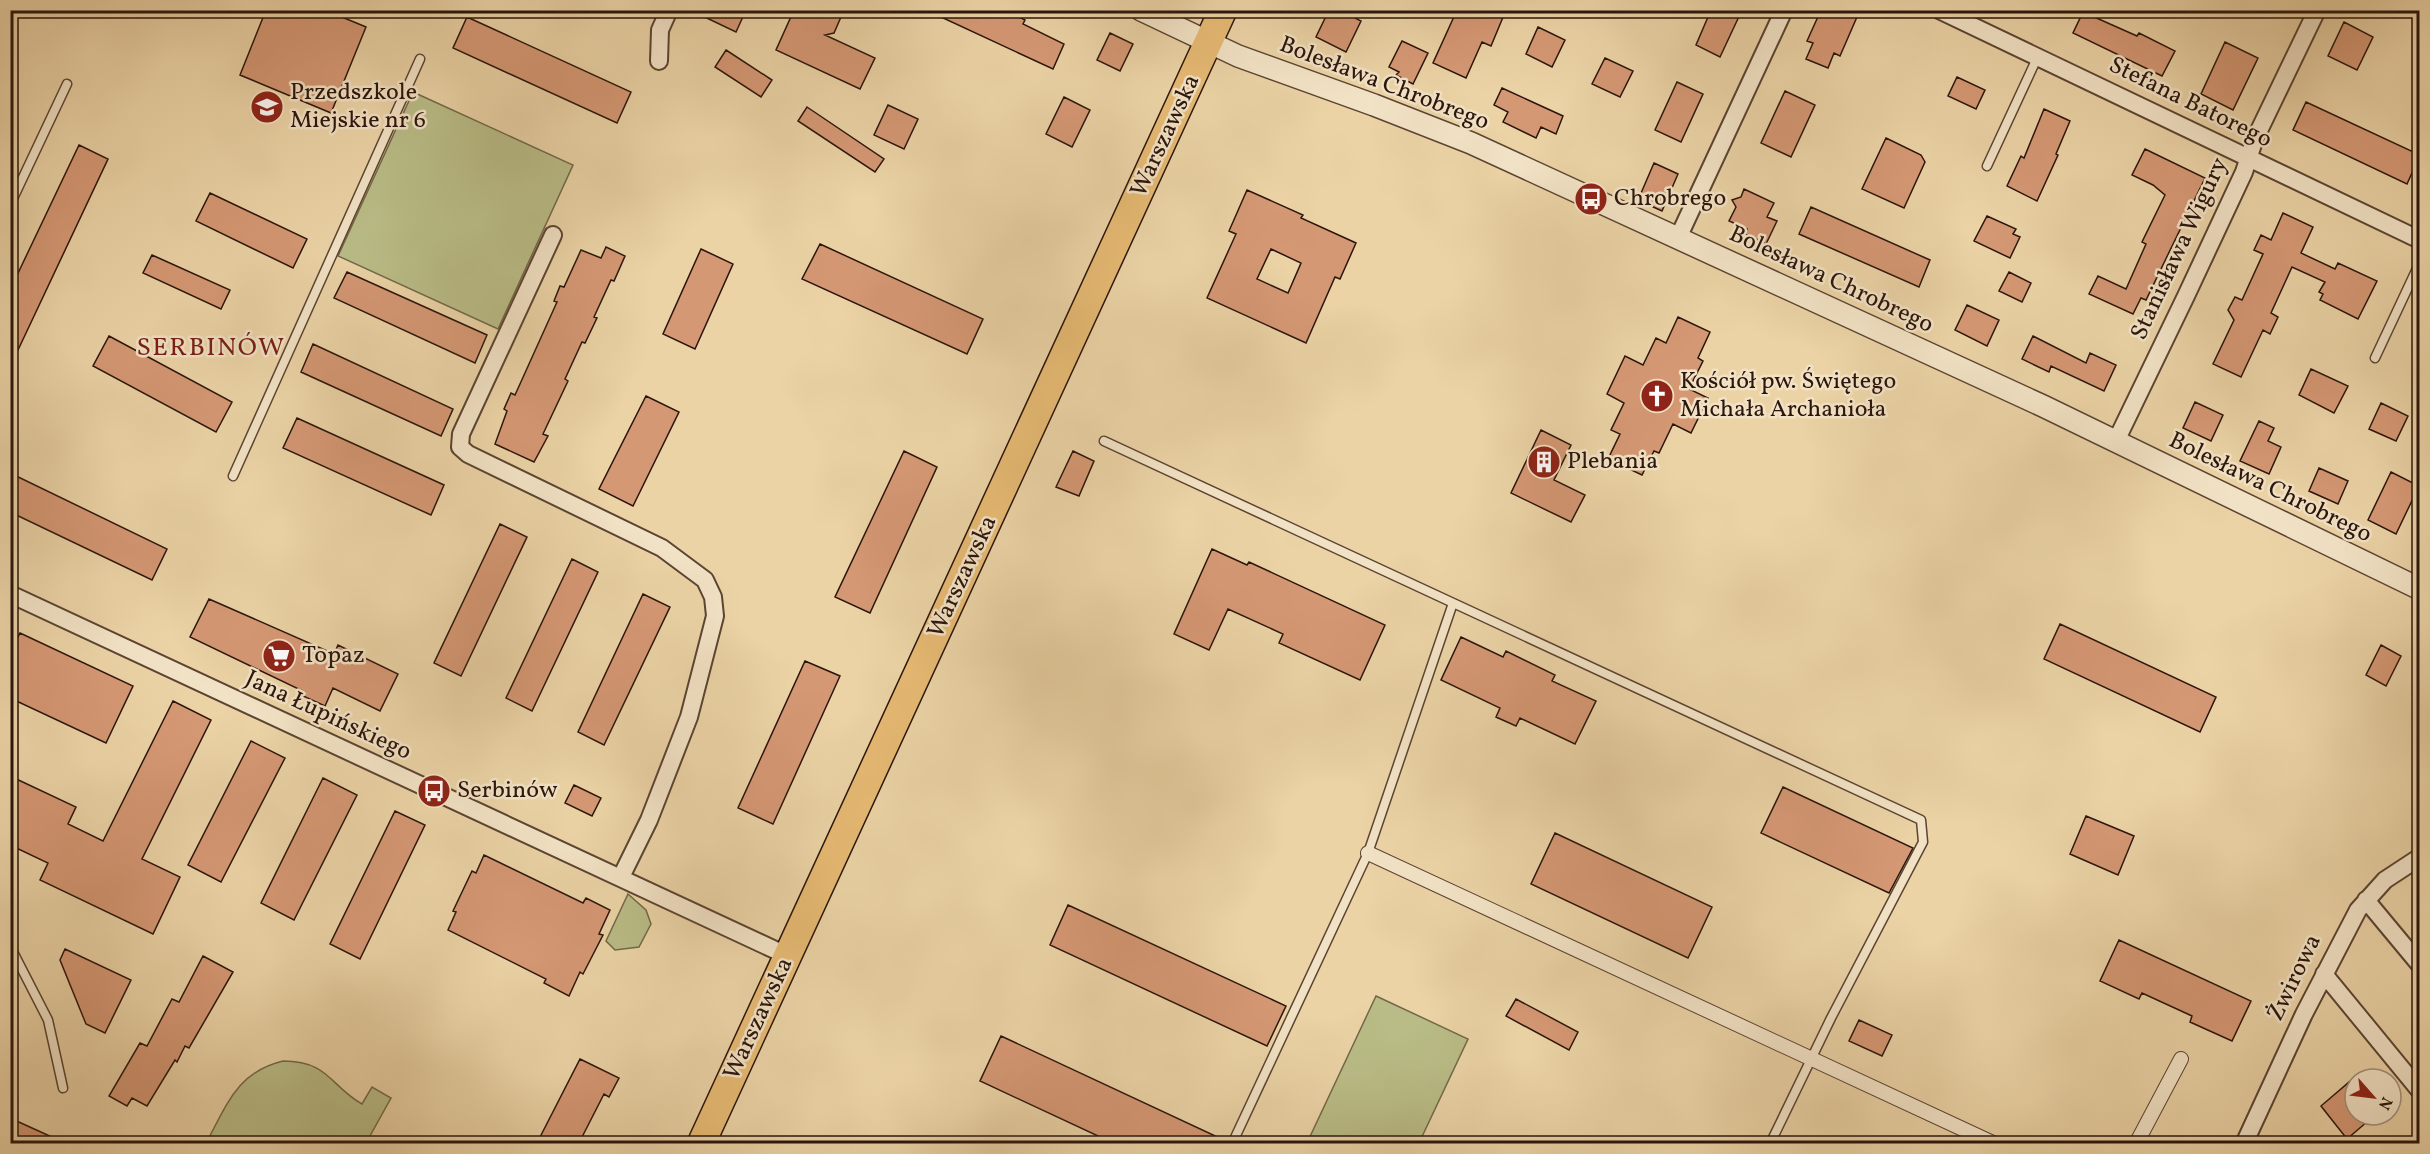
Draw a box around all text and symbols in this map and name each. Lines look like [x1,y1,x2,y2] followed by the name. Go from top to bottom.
[1274,28,1494,140] street label: Bolesława Chrobrego
[2103,49,2277,157] street label: Stefana Batorego
[1123,69,1209,203] street label: Warszawska
[290,76,426,138] place label: Przedszkole Miejskie nr 6
[249,89,285,125] school or university icon: Przedszkole Miejskie nr 6
[2123,152,2237,346] street label: Stanisława Wigury
[1573,181,1609,217] bus stop icon: Chrobrego
[1614,182,1726,216] place label: Chrobrego
[1723,218,1939,342] street label: Bolesława Chrobrego
[136,330,286,366] district label: SERBINÓW
[1680,365,1896,427] place label: Kościół pw. Świętego Michała Archanioła
[1639,378,1675,414] church icon: Kościół pw. Świętego Michała Archanioła
[2163,424,2377,552] street label: Bolesława Chrobrego
[1526,444,1562,480] building icon: Plebania
[1567,445,1658,479] place label: Plebania
[920,510,1006,644] street label: Warszawska
[261,638,297,674] supermarket icon: Topaz
[302,639,365,673] place label: Topaz
[239,663,417,769] street label: Jana Łupińskiego
[416,773,452,809] bus stop icon: Serbinów
[457,774,558,808] place label: Serbinów
[2259,929,2331,1027] street label: Żwirowa
[716,952,802,1086] street label: Warszawska
[2343,1067,2403,1127] north arrow
[2372,1093,2397,1114] text: N

